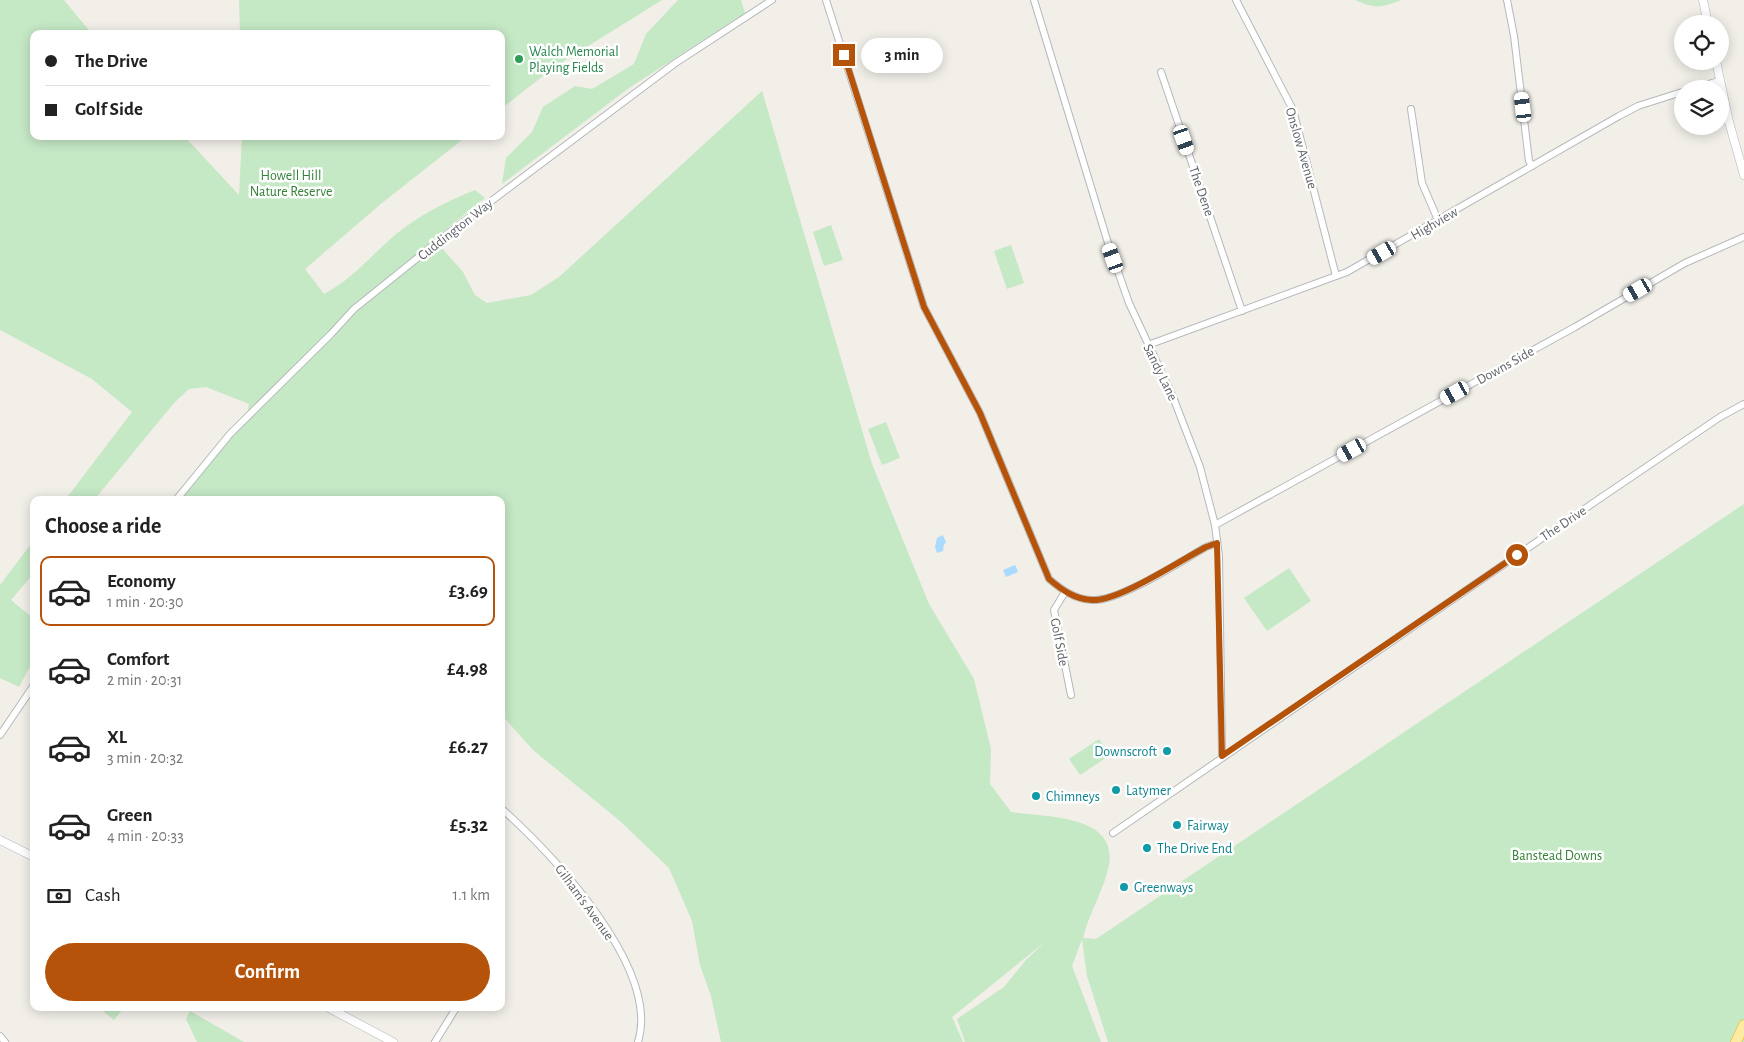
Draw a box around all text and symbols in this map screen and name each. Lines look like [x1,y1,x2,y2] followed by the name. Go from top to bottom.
[1674,15,1729,135] map controls
[1674,15,1729,70] button: locate
[862,38,944,72] callout: 3 min
[833,44,855,66] route end
[529,45,619,75] place label: Walch Memorial Playing Fields
[885,47,919,63] text: 3 min
[75,52,148,71] text: The Drive
[513,53,525,65] marker: Walch Memorial Playing Fields
[1674,80,1729,135] button: layers
[1513,91,1532,123] car
[75,100,143,119] text: Golf Side
[1283,106,1319,191] street label: Onslow Avenue
[1172,123,1195,157] car
[1186,164,1216,218] street label: The Dene
[250,169,332,199] park label: Howell Hill Nature Reserve
[416,196,496,263] street label: Cuddington Way
[1408,205,1461,243] street label: Highview
[1365,239,1398,267] car
[1100,241,1125,275] car
[1621,276,1654,304] car
[1140,342,1180,403] street label: Sandy Lane
[1474,344,1537,387] street label: Downs Side
[1438,379,1471,407] car
[1335,436,1368,464] car
[1538,504,1589,544] street label: The Drive
[45,515,161,537] text: Choose a ride
[1506,544,1528,566] route start
[47,569,92,614] icon: car
[107,572,176,591] text: Economy
[449,582,488,601] text: £3.69
[107,594,183,610] text: 1 min · 20:30
[1047,617,1071,667] street label: Golf Side
[47,647,92,692] icon: car
[107,650,169,669] text: Comfort
[447,660,488,679] text: £4.98
[107,672,182,688] text: 2 min · 20:31
[47,725,92,770] icon: car
[107,728,127,747] text: XL
[449,738,488,757] text: £6.27
[1094,745,1158,759] place label: Downscroft
[1161,745,1173,757] marker: Downscroft
[107,750,183,766] text: 3 min · 20:32
[1110,784,1122,796] marker: Latymer
[1126,784,1171,798] place label: Latymer
[1030,790,1042,802] marker: Chimneys
[1046,790,1100,804] place label: Chimneys
[47,803,92,848] icon: car
[107,806,153,825] text: Green
[450,816,488,835] text: £5.32
[1171,819,1183,831] marker: Fairway
[1187,819,1229,833] place label: Fairway
[107,828,184,844] text: 4 min · 20:33
[1141,842,1153,854] marker: The Drive End
[1157,842,1232,856] place label: The Drive End
[1512,849,1602,863] park label: Banstead Downs
[552,862,616,943] street label: Gilham's Avenue
[1118,881,1130,893] marker: Greenways
[1134,881,1193,895] place label: Greenways
[45,882,73,910] icon: cash
[85,886,121,905] text: Cash
[453,887,490,903] text: 1.1 km
[45,943,490,1001] button: Confirm

